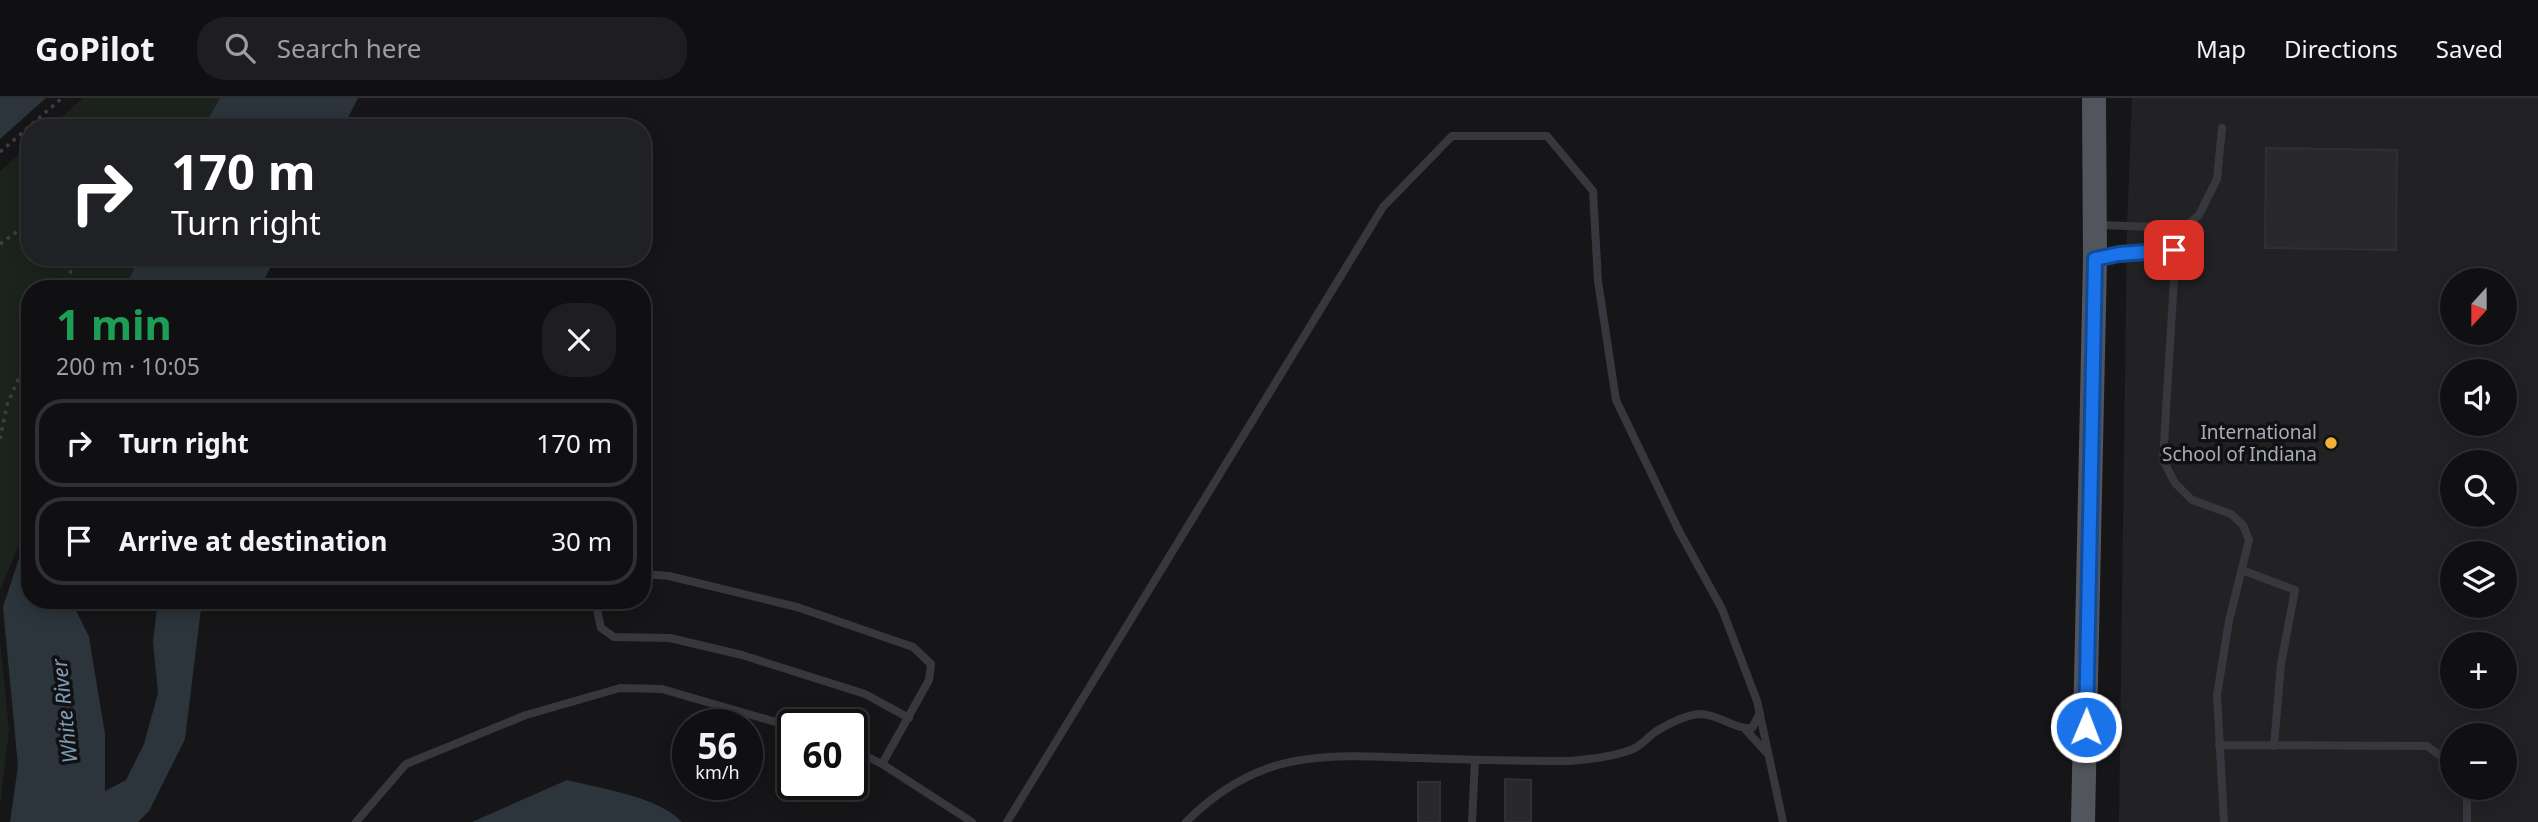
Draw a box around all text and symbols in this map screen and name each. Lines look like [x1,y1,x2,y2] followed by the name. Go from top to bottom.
[197,17,687,80] search box
[35,26,155,71] text: GoPilot
[221,29,259,67] icon: search
[277,30,421,66] text: Search here
[2196,32,2246,65] text: Map
[2284,32,2398,65] text: Directions
[2436,32,2503,65] text: Saved
[171,138,316,204] text: 170 m
[56,147,147,238] icon: right
[171,201,321,244] text: Turn right
[2144,220,2204,280] pin
[2155,231,2193,269] icon: arrive
[2440,268,2516,345] north arrow
[2440,268,2517,800] map controls
[56,295,172,352] text: 1 min
[542,303,616,377] button: close
[56,350,200,382] text: 200 m · 10:05
[2440,359,2517,436] button: sound
[2162,419,2317,467] place label: International School of Indiana
[60,424,98,462] icon: right
[119,425,249,461] text: Turn right
[536,425,612,461] text: 170 m
[2323,435,2339,451] marker: International School of Indiana
[2440,450,2517,527] button: search
[60,522,98,560] icon: arrive
[119,523,388,559] text: Arrive at destination
[551,523,612,559] text: 30 m
[2440,541,2517,618] button: layers
[2440,632,2517,709] button: +
[44,656,83,764] water label: White River
[2049,690,2123,764] position arrow
[777,709,868,800] speed limit sign: 60
[697,722,738,769] text: 56
[2440,723,2517,800] button: −
[695,760,740,784] text: km/h

